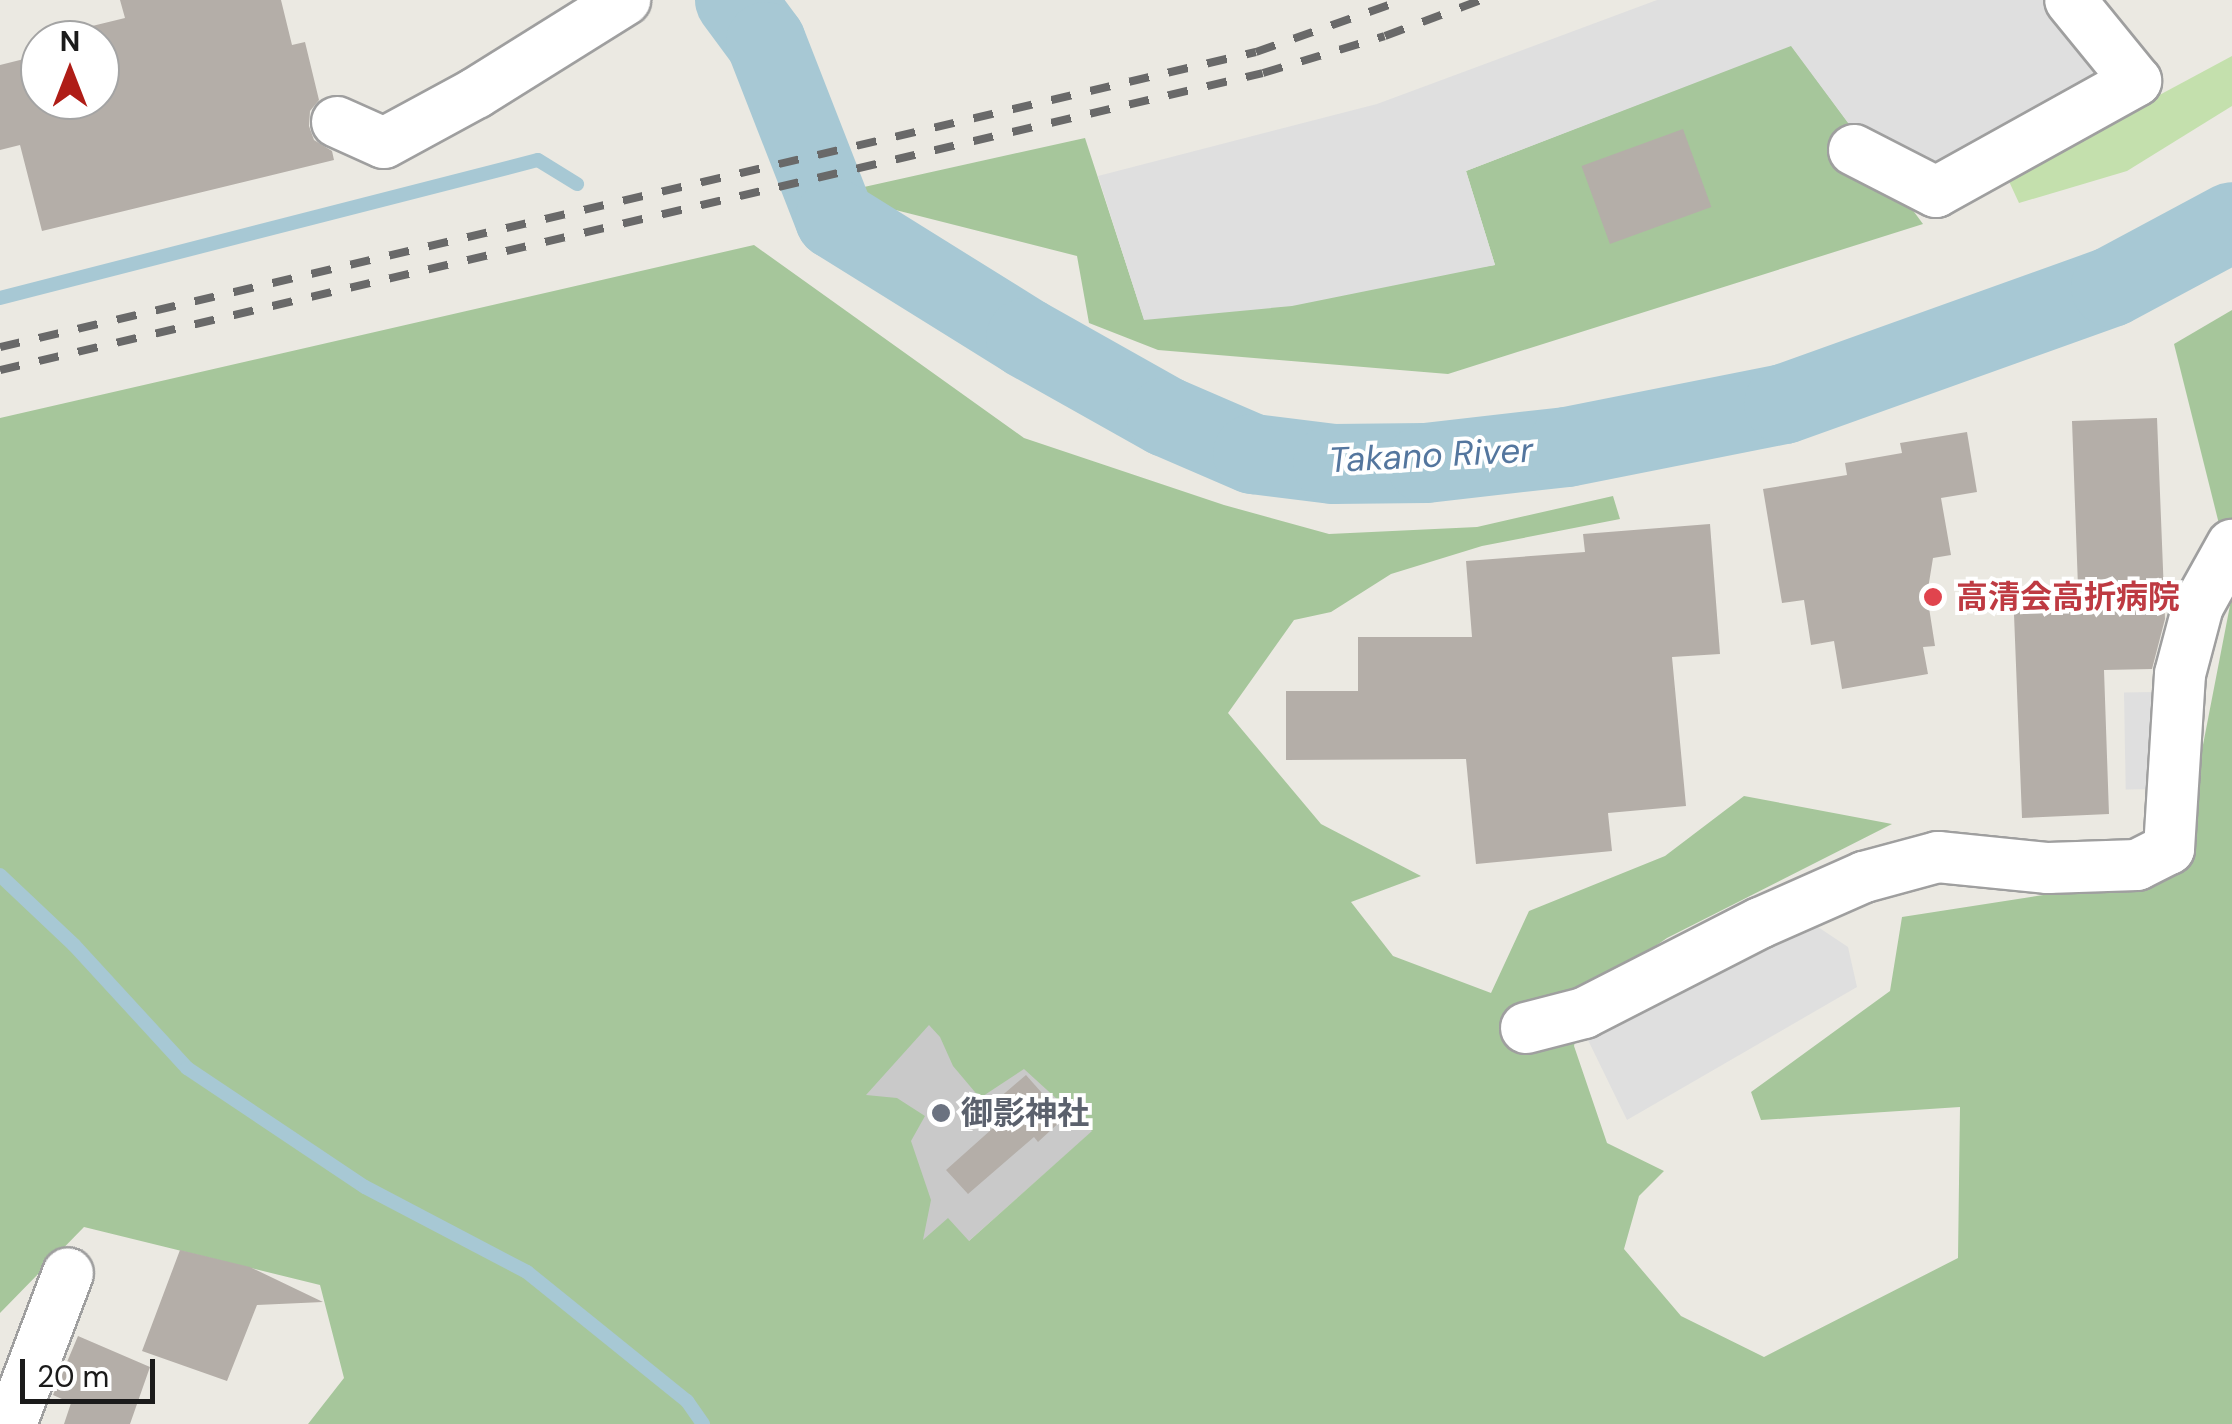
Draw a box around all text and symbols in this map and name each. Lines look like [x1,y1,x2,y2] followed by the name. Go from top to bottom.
[20,20,120,120] north arrow
[60,23,80,60] text: N
[1328,429,1534,481] water label: Takano River
[1956,578,2180,616] place label: 高清会高折病院
[1920,584,1946,610] marker: 高清会高折病院
[961,1094,1089,1132] place label: 御影神社
[930,1102,952,1124] marker: 御影神社
[25,1339,160,1401] scale bar
[37,1357,109,1396] text: 20 m

